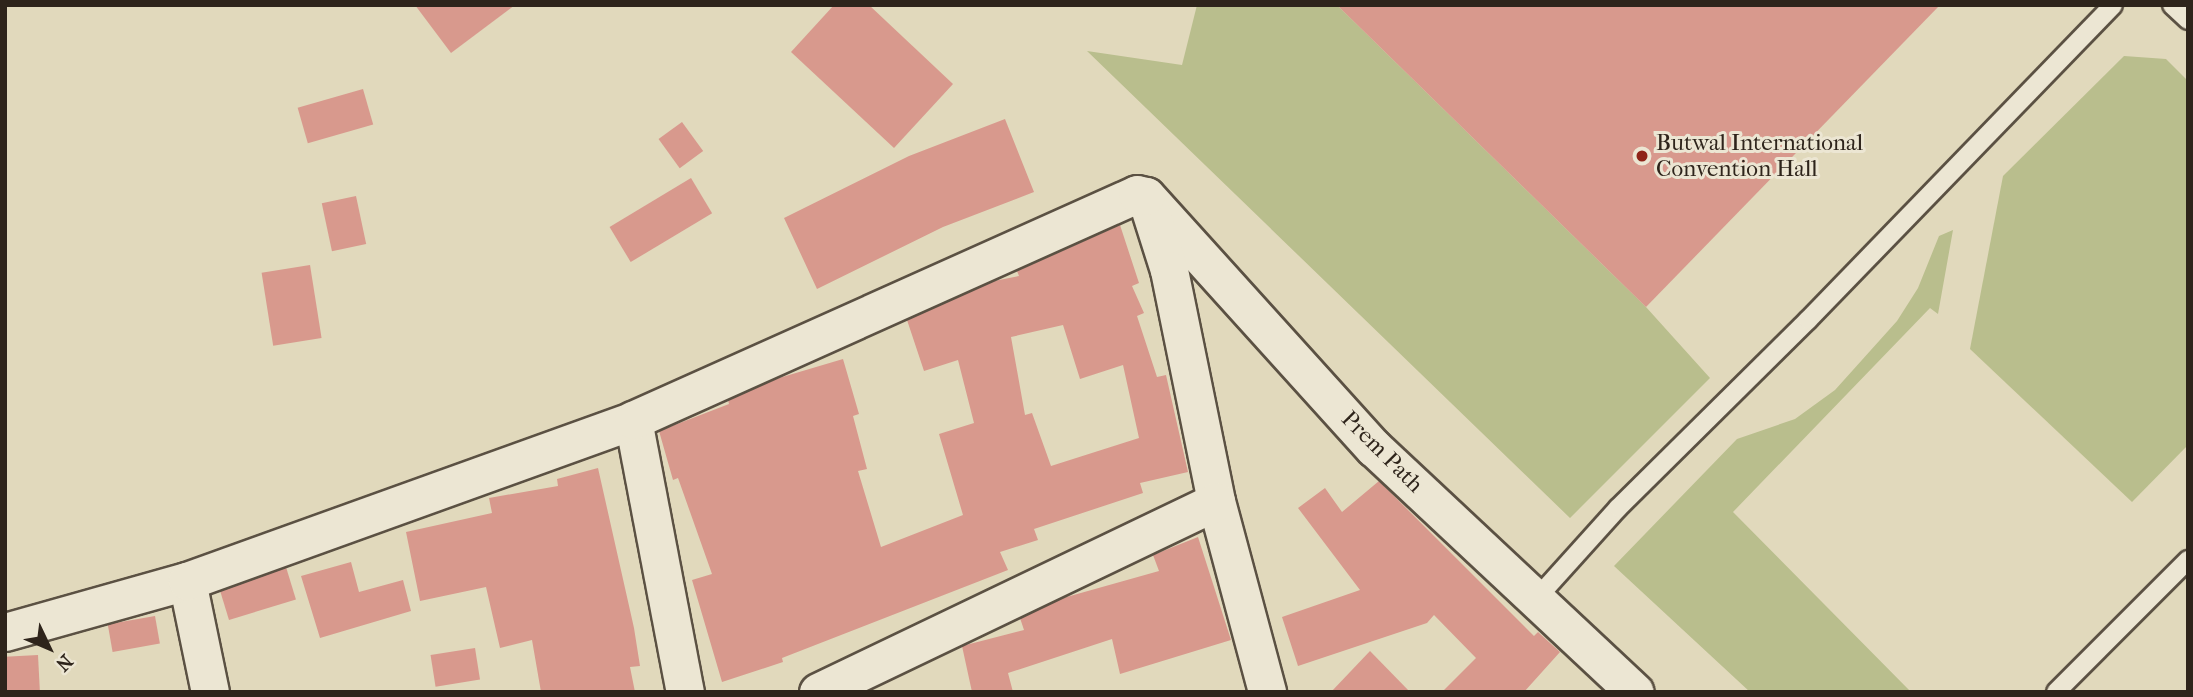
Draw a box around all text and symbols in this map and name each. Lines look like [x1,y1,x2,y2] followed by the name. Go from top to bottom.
[1656,129,1863,183] place label: Butwal International Convention Hall
[1634,148,1650,164] marker: Butwal International Convention Hall
[1335,405,1429,499] street label: Prem Path
[14,613,84,683] north arrow
[51,650,77,675] text: N

